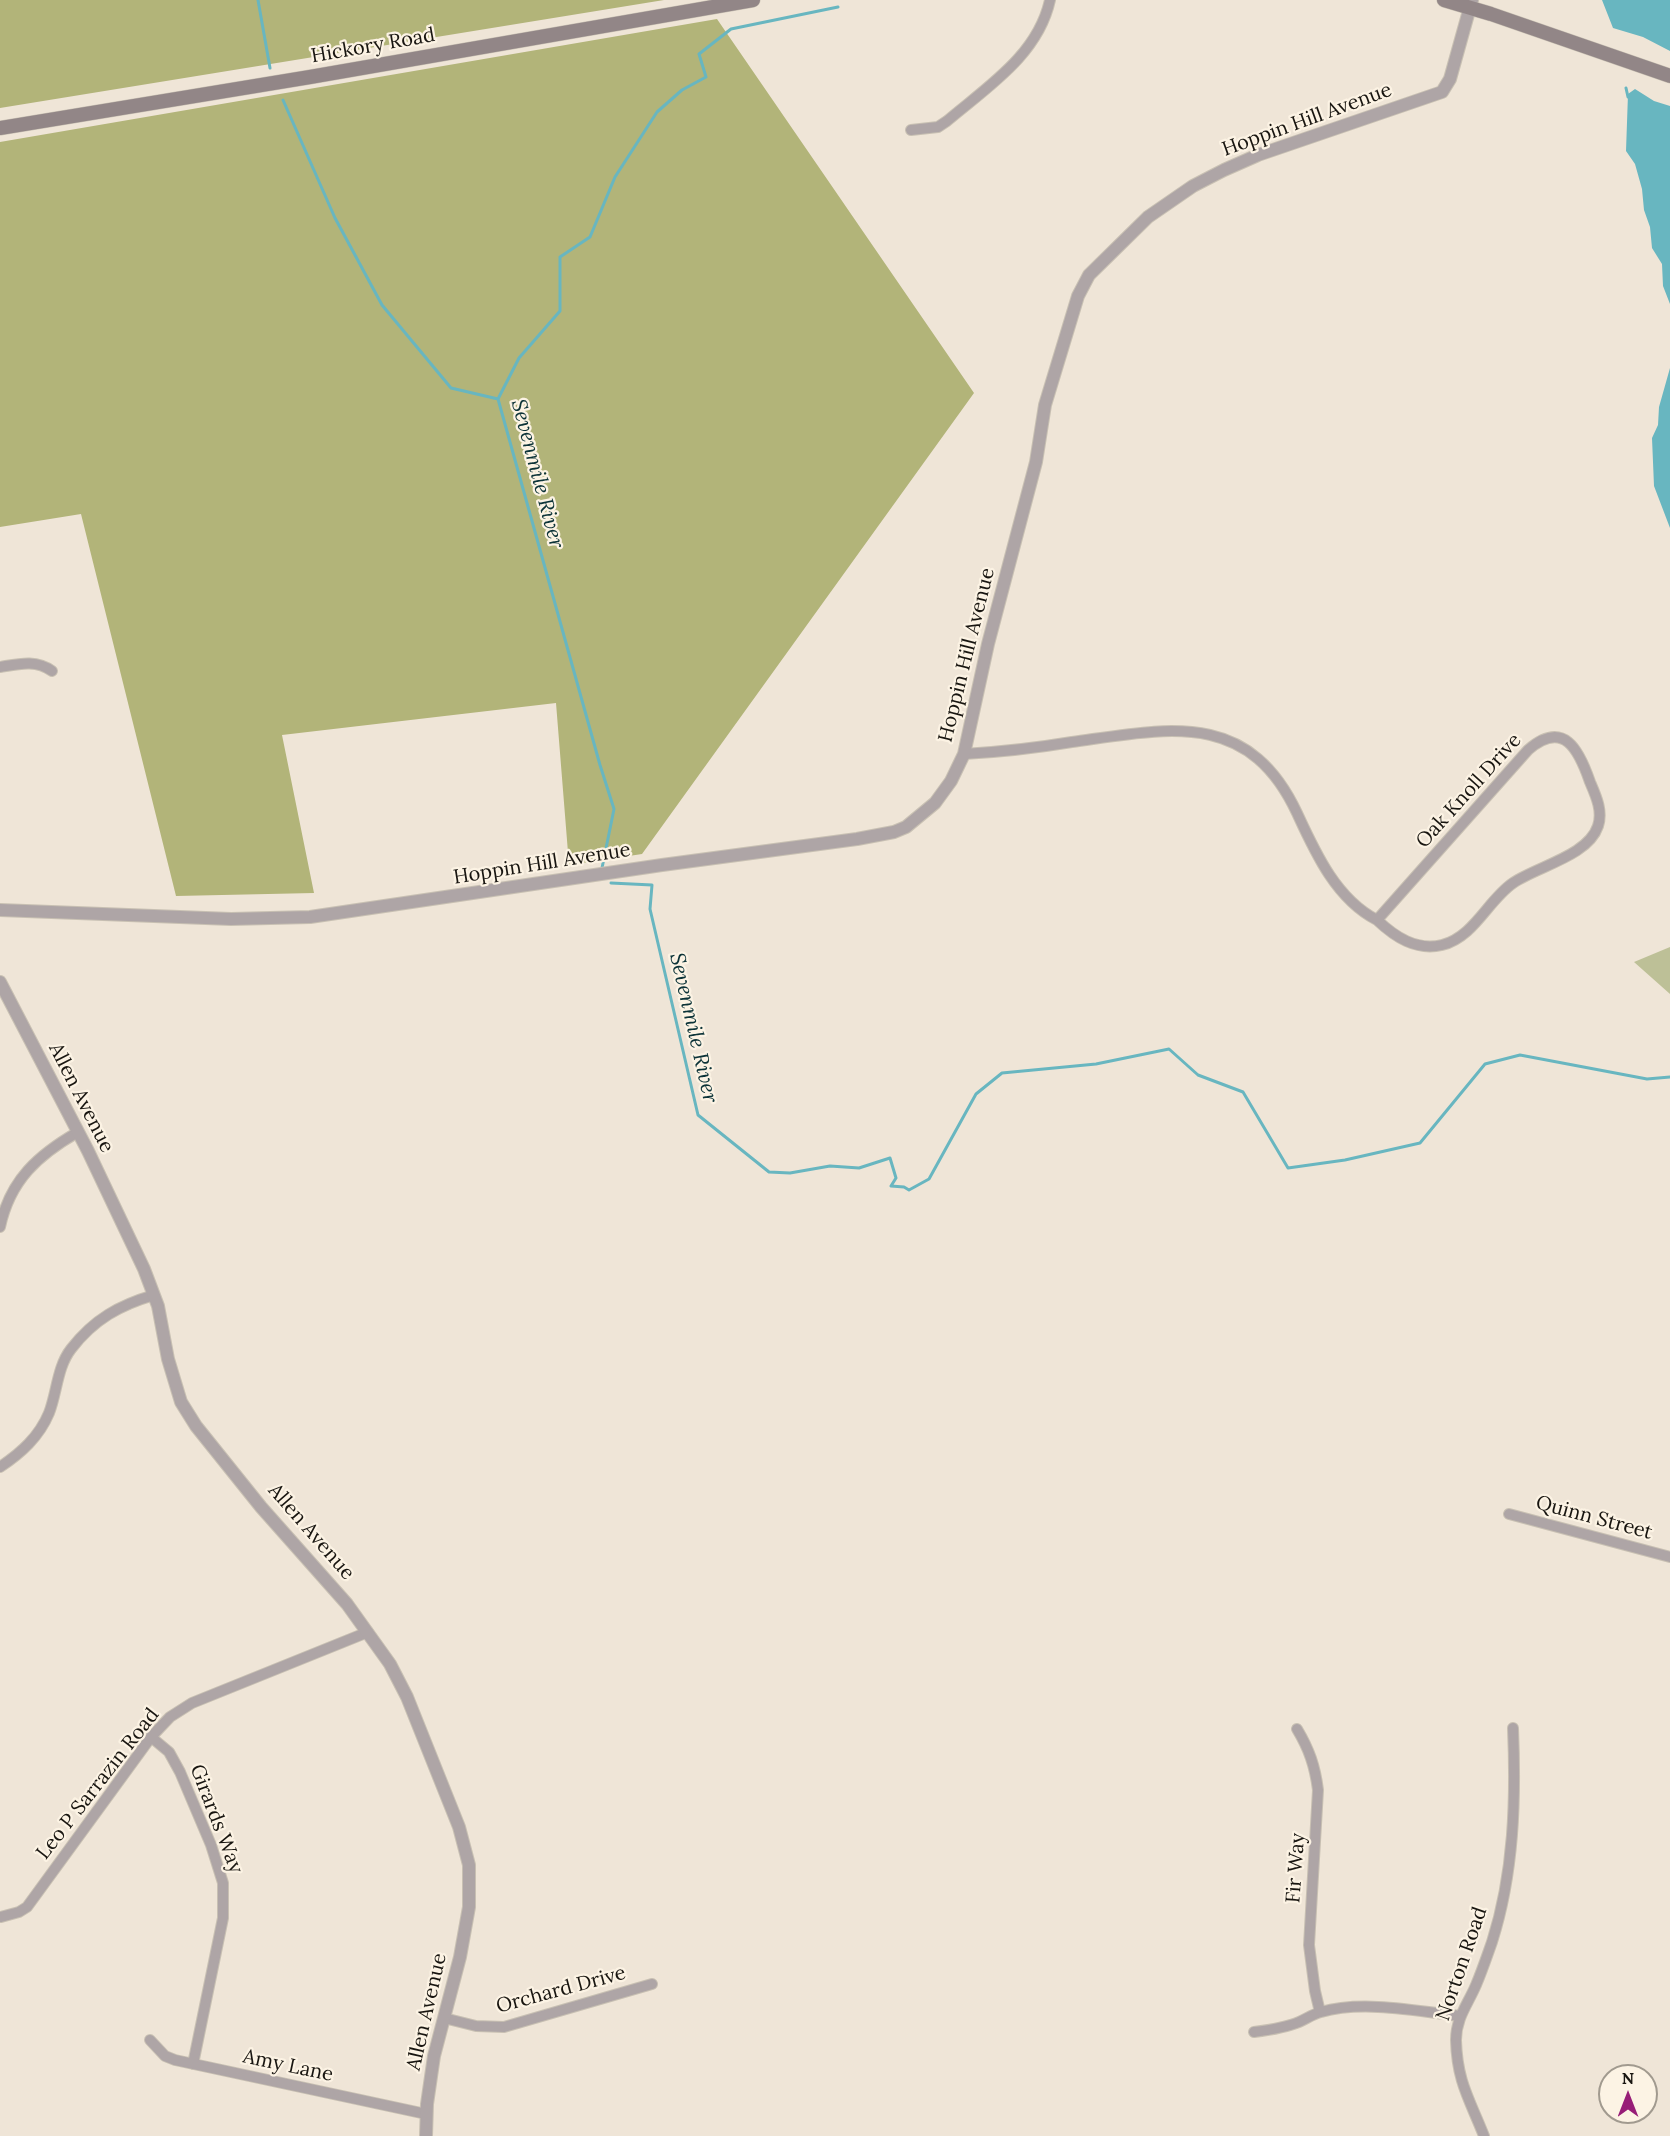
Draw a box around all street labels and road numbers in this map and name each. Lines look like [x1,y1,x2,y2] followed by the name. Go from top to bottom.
[309,23,437,69] street label: Hickory Road
[1219,78,1395,162] street label: Hoppin Hill Avenue
[934,565,1000,745] street label: Hoppin Hill Avenue
[1411,729,1527,853] street label: Oak Knoll Drive
[452,838,632,890] street label: Hoppin Hill Avenue
[43,1039,119,1157] street label: Allen Avenue
[263,1479,359,1585] street label: Allen Avenue
[1533,1491,1655,1545] street label: Quinn Street
[31,1704,165,1864] street label: Leo P Sarrazin Road
[184,1761,248,1877] street label: Girards Way
[1282,1832,1310,1904] street label: Fir Way
[1431,1904,1493,2024] street label: Norton Road
[402,1951,452,2073] street label: Allen Avenue
[494,1961,628,2019] street label: Orchard Drive
[241,2045,335,2087] street label: Amy Lane

